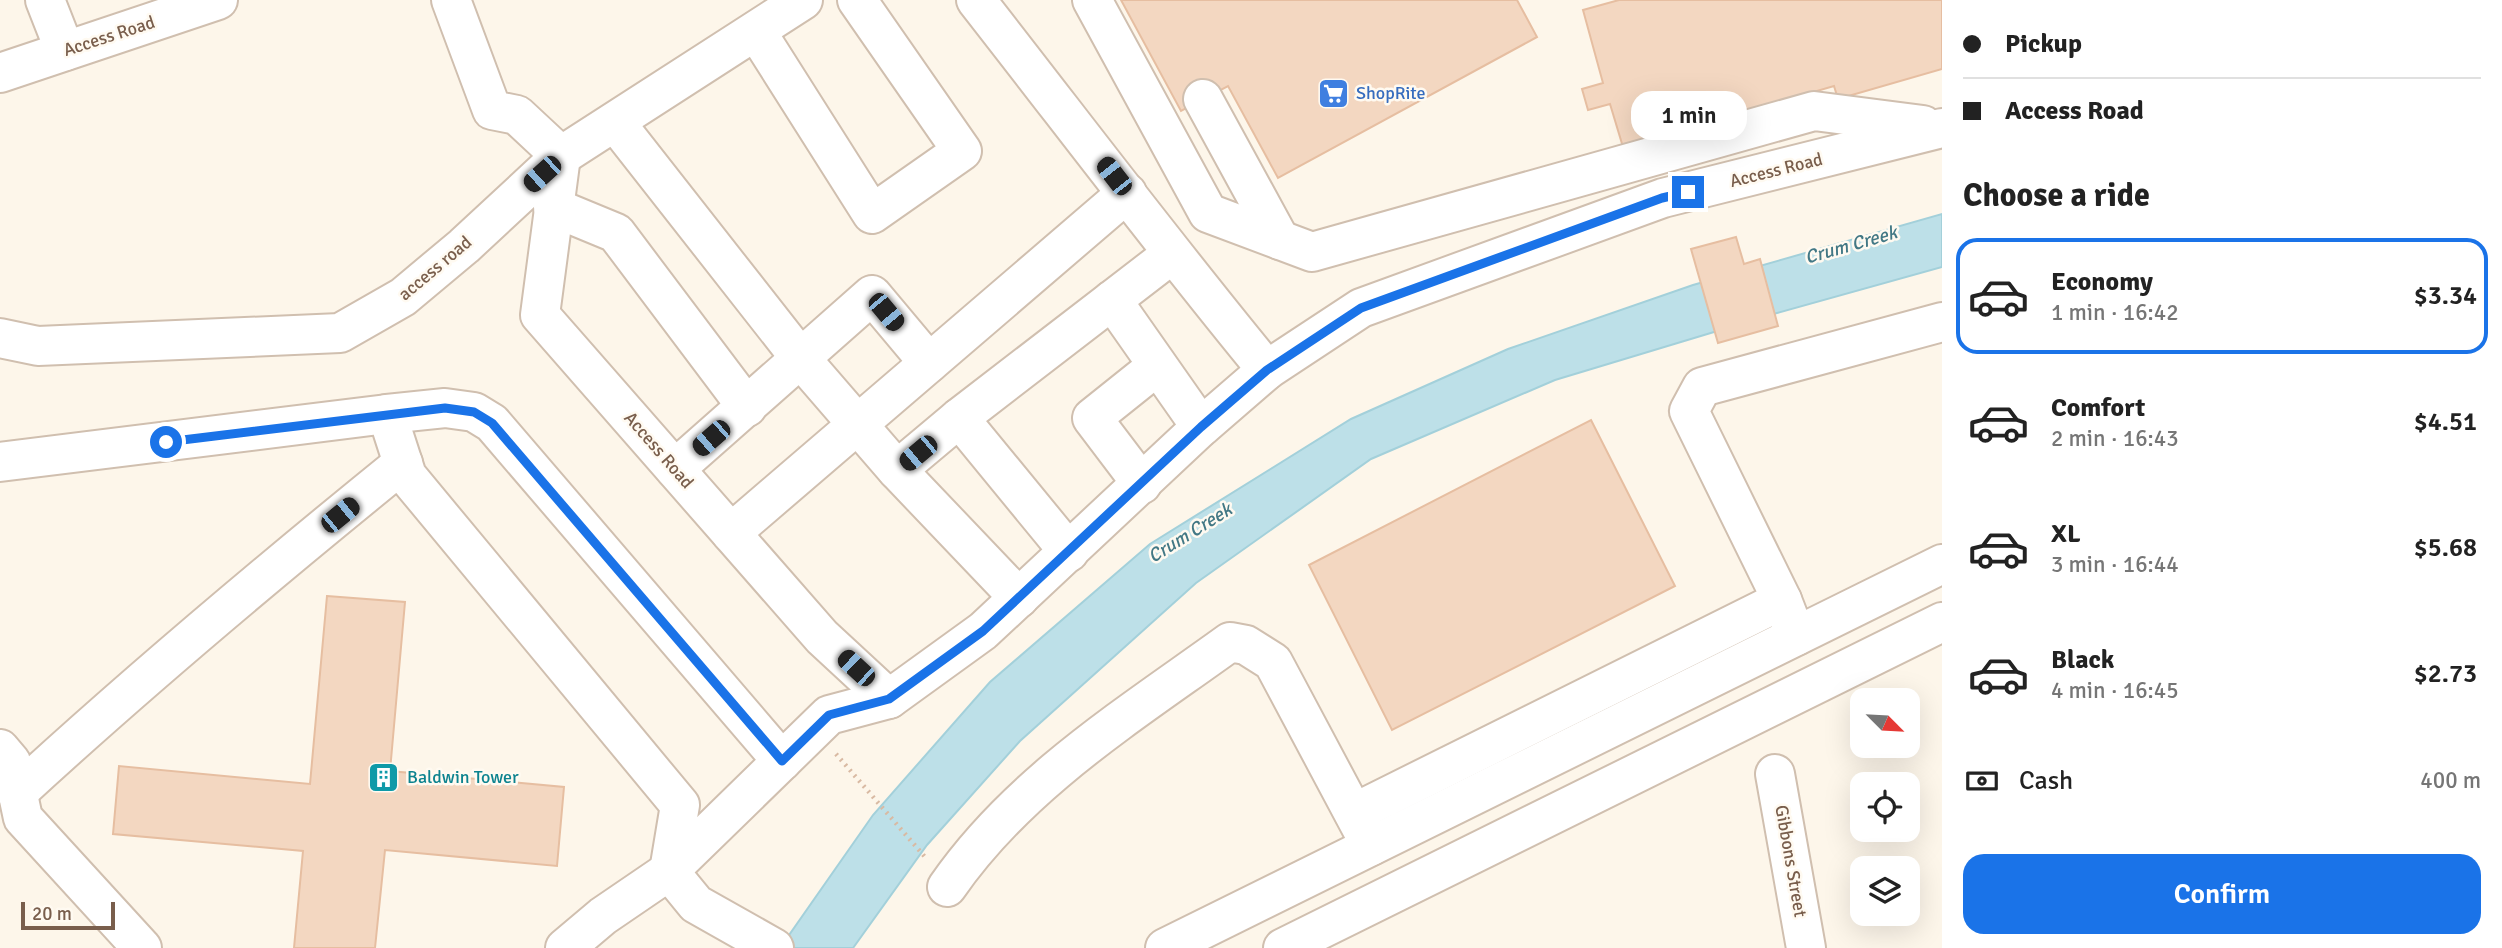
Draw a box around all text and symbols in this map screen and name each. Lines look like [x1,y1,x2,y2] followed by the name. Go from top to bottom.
[60,11,158,61] street label: Access Road
[2005,28,2082,60] text: Pickup
[1316,76,1350,110] supermarket icon: ShopRite
[1356,82,1425,104] place label: ShopRite
[1630,90,1746,140] callout: 1 min
[2005,95,2144,127] text: Access Road
[1661,101,1717,130] text: 1 min
[1727,148,1825,192] street label: Access Road
[520,152,565,196] car
[1093,153,1136,199] car
[1672,176,1704,208] route end
[1963,176,2150,215] text: Choose a ride
[1802,220,1901,270] water label: Crum Creek
[394,231,476,305] street label: access road
[1967,265,2030,328] icon: car
[2051,266,2153,298] text: Economy
[2414,280,2477,312] text: $3.34
[865,289,908,335] car
[2051,298,2179,327] text: 1 min · 16:42
[1967,391,2030,454] icon: car
[2051,392,2145,424] text: Comfort
[2414,406,2477,438] text: $4.51
[620,407,698,493] street label: Access Road
[689,416,734,460] car
[2051,424,2179,453] text: 2 min · 16:43
[150,426,182,458] route start
[896,431,941,475] car
[318,494,363,536] car
[1143,497,1238,568] water label: Crum Creek
[1967,517,2030,580] icon: car
[2051,518,2081,550] text: XL
[2414,532,2477,564] text: $5.68
[2051,550,2179,579] text: 3 min · 16:44
[1967,643,2030,706] icon: car
[2051,644,2114,676] text: Black
[834,646,879,690] car
[2414,658,2477,690] text: $2.73
[2051,676,2179,705] text: 4 min · 16:45
[1850,688,1920,758] north arrow
[1850,688,1920,926] map controls
[367,760,401,794] building icon: Baldwin Tower
[1963,762,2001,800] icon: cash
[2019,765,2073,797] text: Cash
[407,766,519,788] place label: Baldwin Tower
[2420,766,2481,795] text: 400 m
[1850,772,1920,842] button: locate
[1770,803,1812,919] street label: Gibbons Street
[1963,854,2481,934] button: Confirm
[1850,856,1920,926] button: layers
[21,899,116,931] scale bar
[32,902,72,926] text: 20 m

